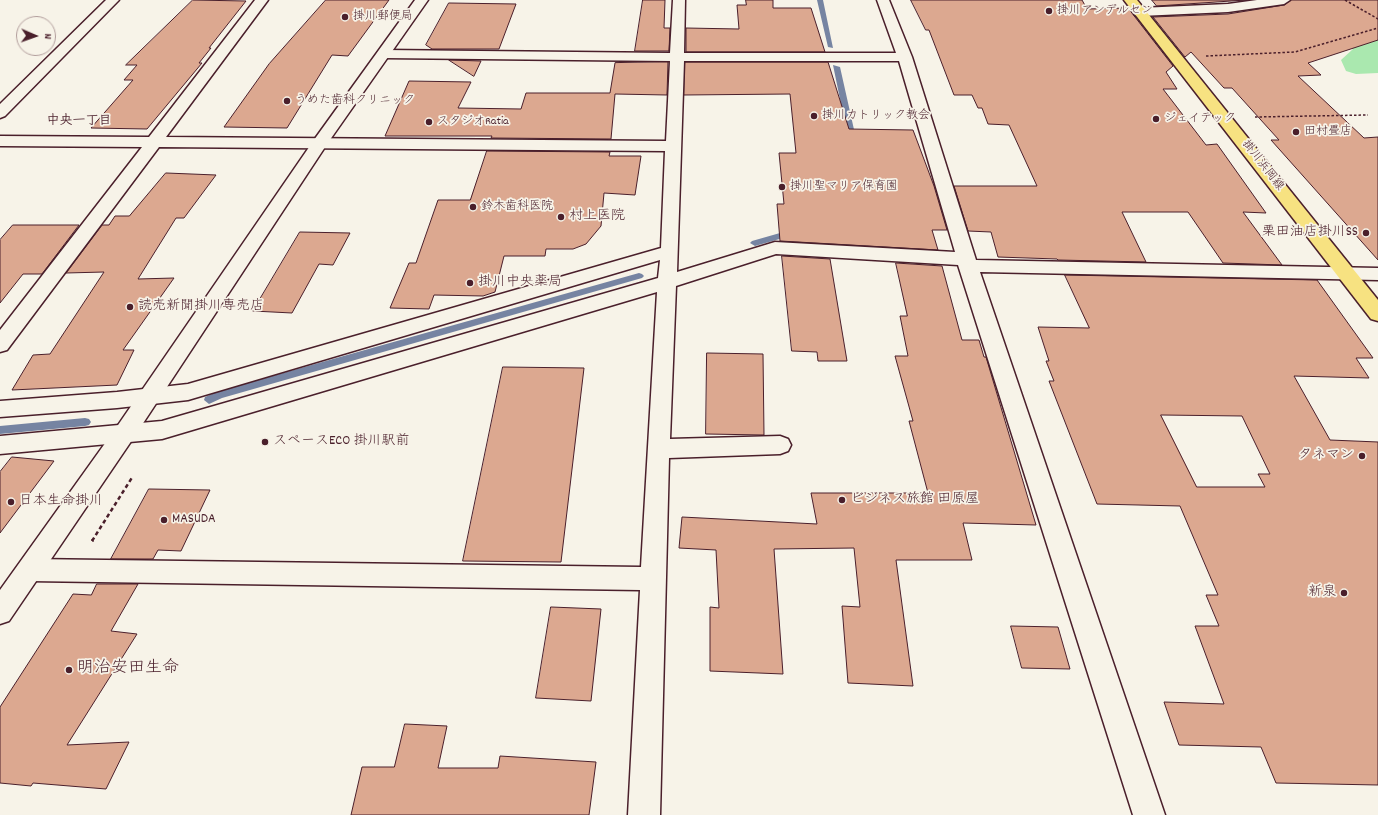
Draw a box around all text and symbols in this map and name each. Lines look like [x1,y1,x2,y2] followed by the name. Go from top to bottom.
[1057,4,1153,18] place label: 掛川アンデルセン
[1044,6,1054,16] marker: 掛川アンデルセン
[353,10,413,24] place label: 掛川郵便局
[340,12,350,22] marker: 掛川郵便局
[16,16,56,56] north arrow
[39,33,55,39] text: N
[295,94,415,108] place label: うめた歯科クリニック
[282,96,292,106] marker: うめた歯科クリニック
[822,109,930,123] place label: 掛川カトリック教会
[809,111,819,121] marker: 掛川カトリック教会
[1164,112,1236,126] place label: ジェイテック
[47,114,111,130] district label: 中央一丁目
[1151,114,1161,124] marker: ジェイテック
[437,115,509,129] place label: スタジオRatia
[424,117,434,127] marker: スタジオRatia
[1304,125,1352,139] place label: 田村畳店
[1291,127,1301,137] marker: 田村畳店
[1238,138,1286,194] street label: 掛川浜岡線
[790,180,898,194] place label: 掛川聖マリア保育園
[777,182,787,192] marker: 掛川聖マリア保育園
[481,200,553,214] place label: 鈴木歯科医院
[468,202,478,212] marker: 鈴木歯科医院
[569,209,625,225] place label: 村上医院
[556,212,566,222] marker: 村上医院
[1262,225,1358,241] place label: 栗田油店掛川SS
[1361,228,1371,238] marker: 栗田油店掛川SS
[478,275,562,291] place label: 掛川中央薬局
[465,278,475,288] marker: 掛川中央薬局
[138,299,264,315] place label: 読売新聞掛川専売店
[125,302,135,312] marker: 読売新聞掛川専売店
[273,434,410,450] place label: スペースECO 掛川駅前
[260,437,270,447] marker: スペースECO 掛川駅前
[1298,448,1354,464] place label: タネマン
[1357,451,1367,461] marker: タネマン
[850,492,979,508] place label: ビジネス旅館 田原屋
[19,494,103,510] place label: 日本生命掛川
[837,495,847,505] marker: ビジネス旅館 田原屋
[6,497,16,507] marker: 日本生命掛川
[172,512,216,528] place label: MASUDA
[159,515,169,525] marker: MASUDA
[1308,585,1336,601] place label: 新泉
[1339,588,1349,598] marker: 新泉
[77,660,179,680] place label: 明治安田生命
[64,665,74,675] marker: 明治安田生命

